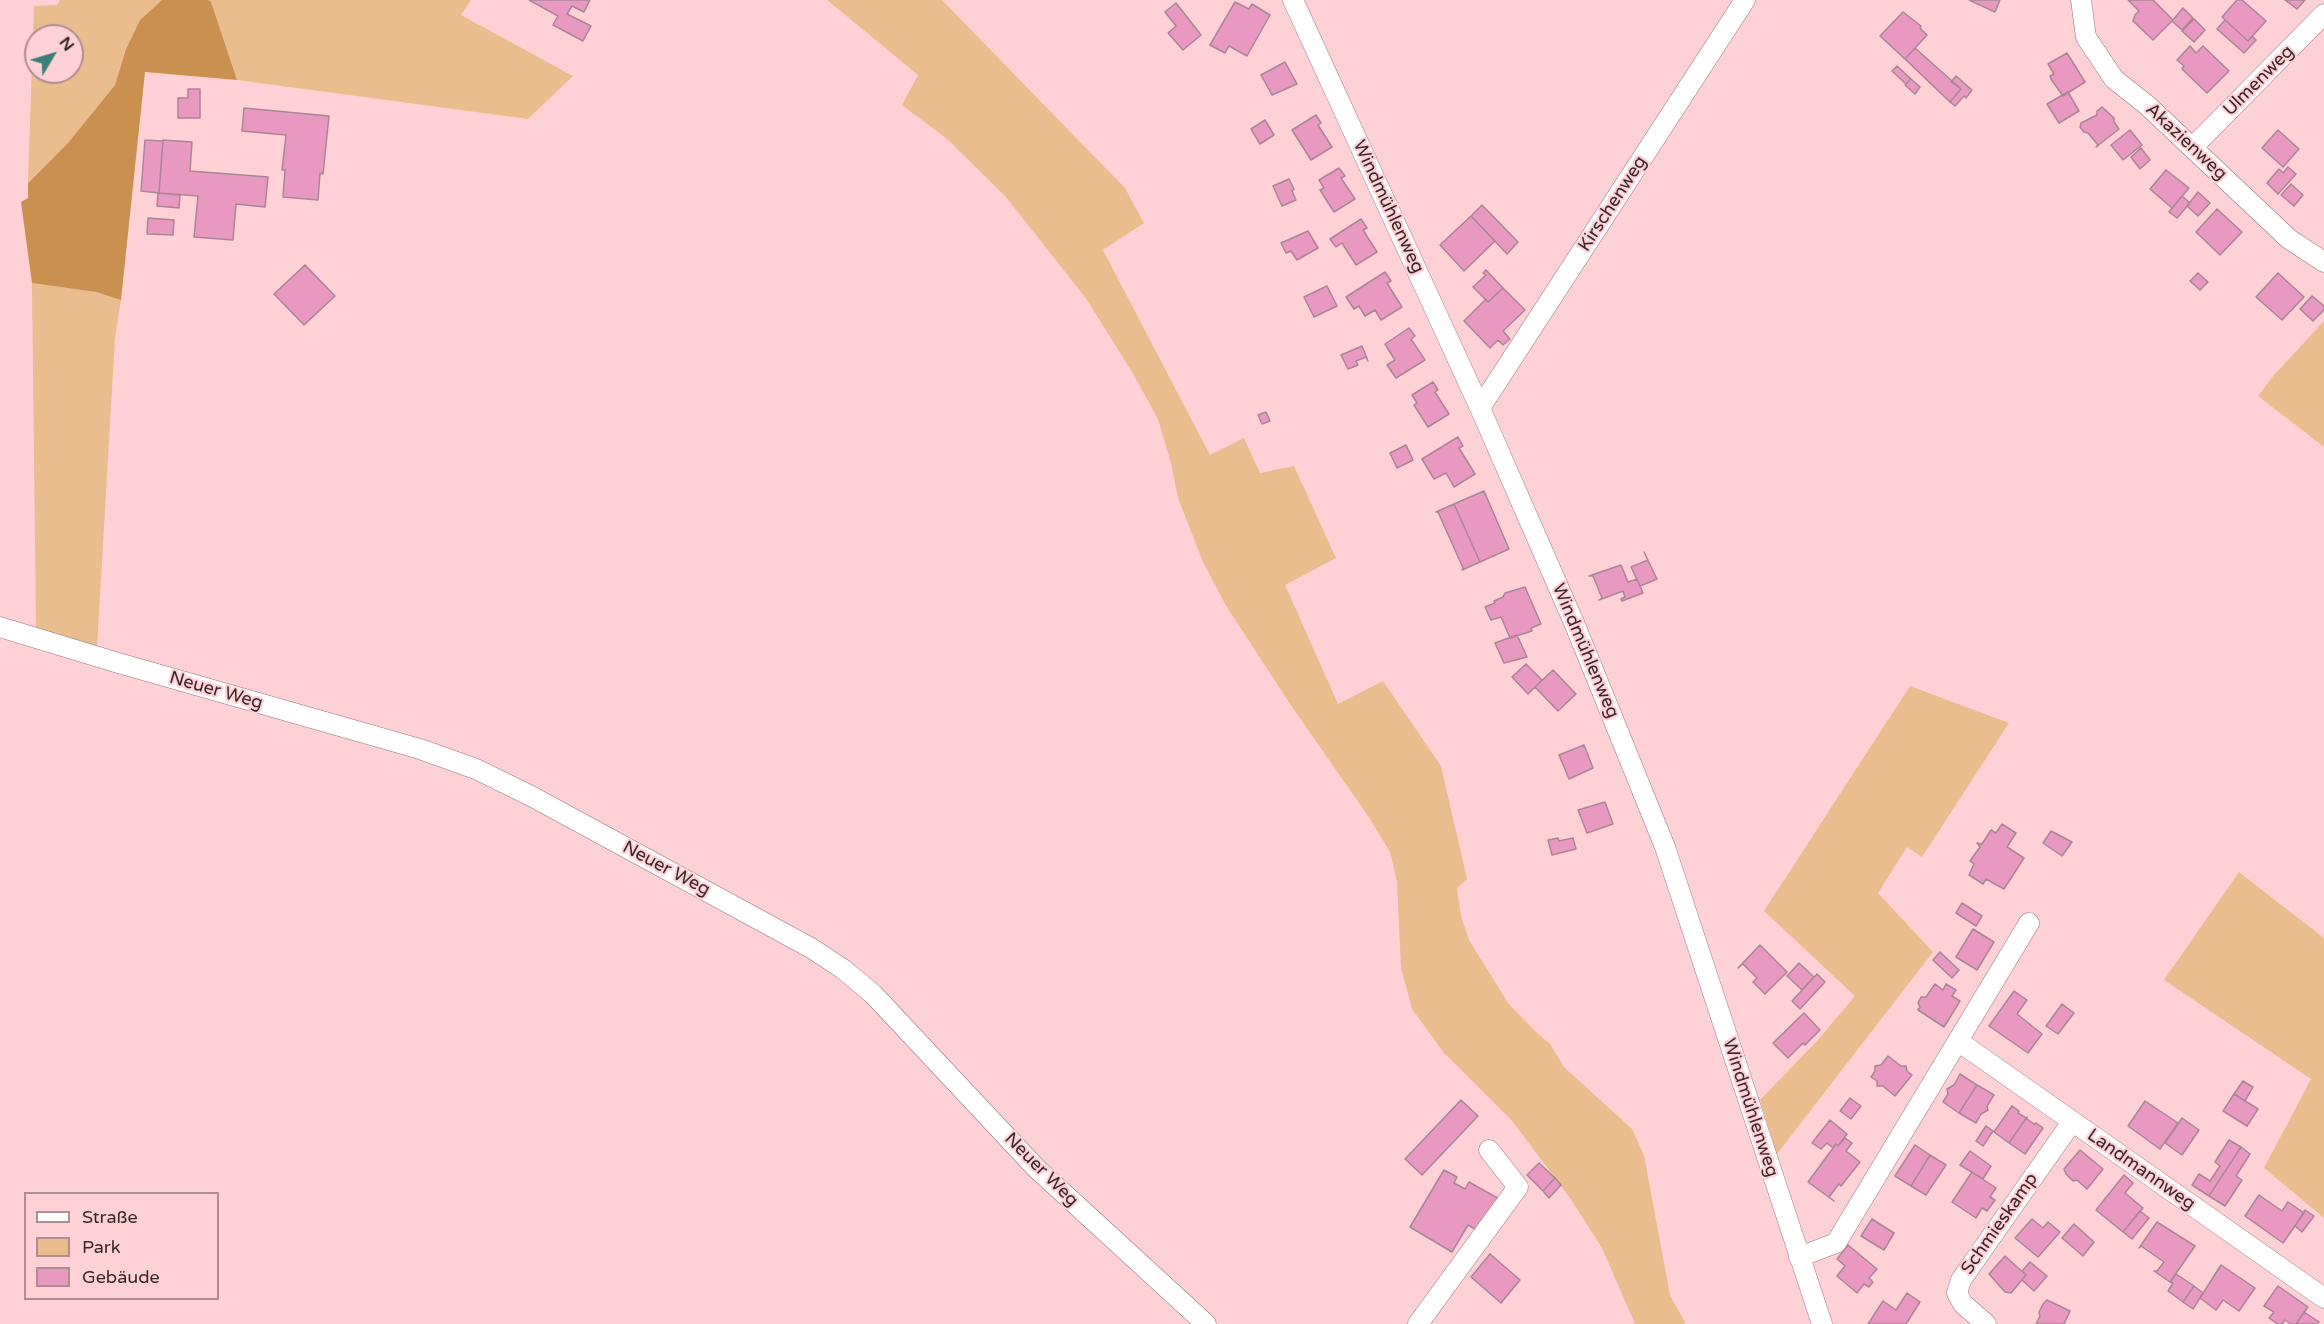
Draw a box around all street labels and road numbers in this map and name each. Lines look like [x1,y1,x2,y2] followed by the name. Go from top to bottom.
[2219,41,2299,121] street label: Ulmenweg
[2141,99,2231,185] street label: Akazienweg
[1348,137,1428,277] street label: Windmühlenweg
[1574,152,1652,256] street label: Kirschenweg
[1547,580,1623,722] street label: Windmühlenweg
[167,667,265,715] street label: Neuer Weg
[619,837,713,901] street label: Neuer Weg
[1717,1036,1783,1180] street label: Windmühlenweg
[2083,1125,2199,1215] street label: Landmannweg
[999,1128,1083,1212] street label: Neuer Weg
[1957,1169,2043,1279] street label: Schmieskamp

